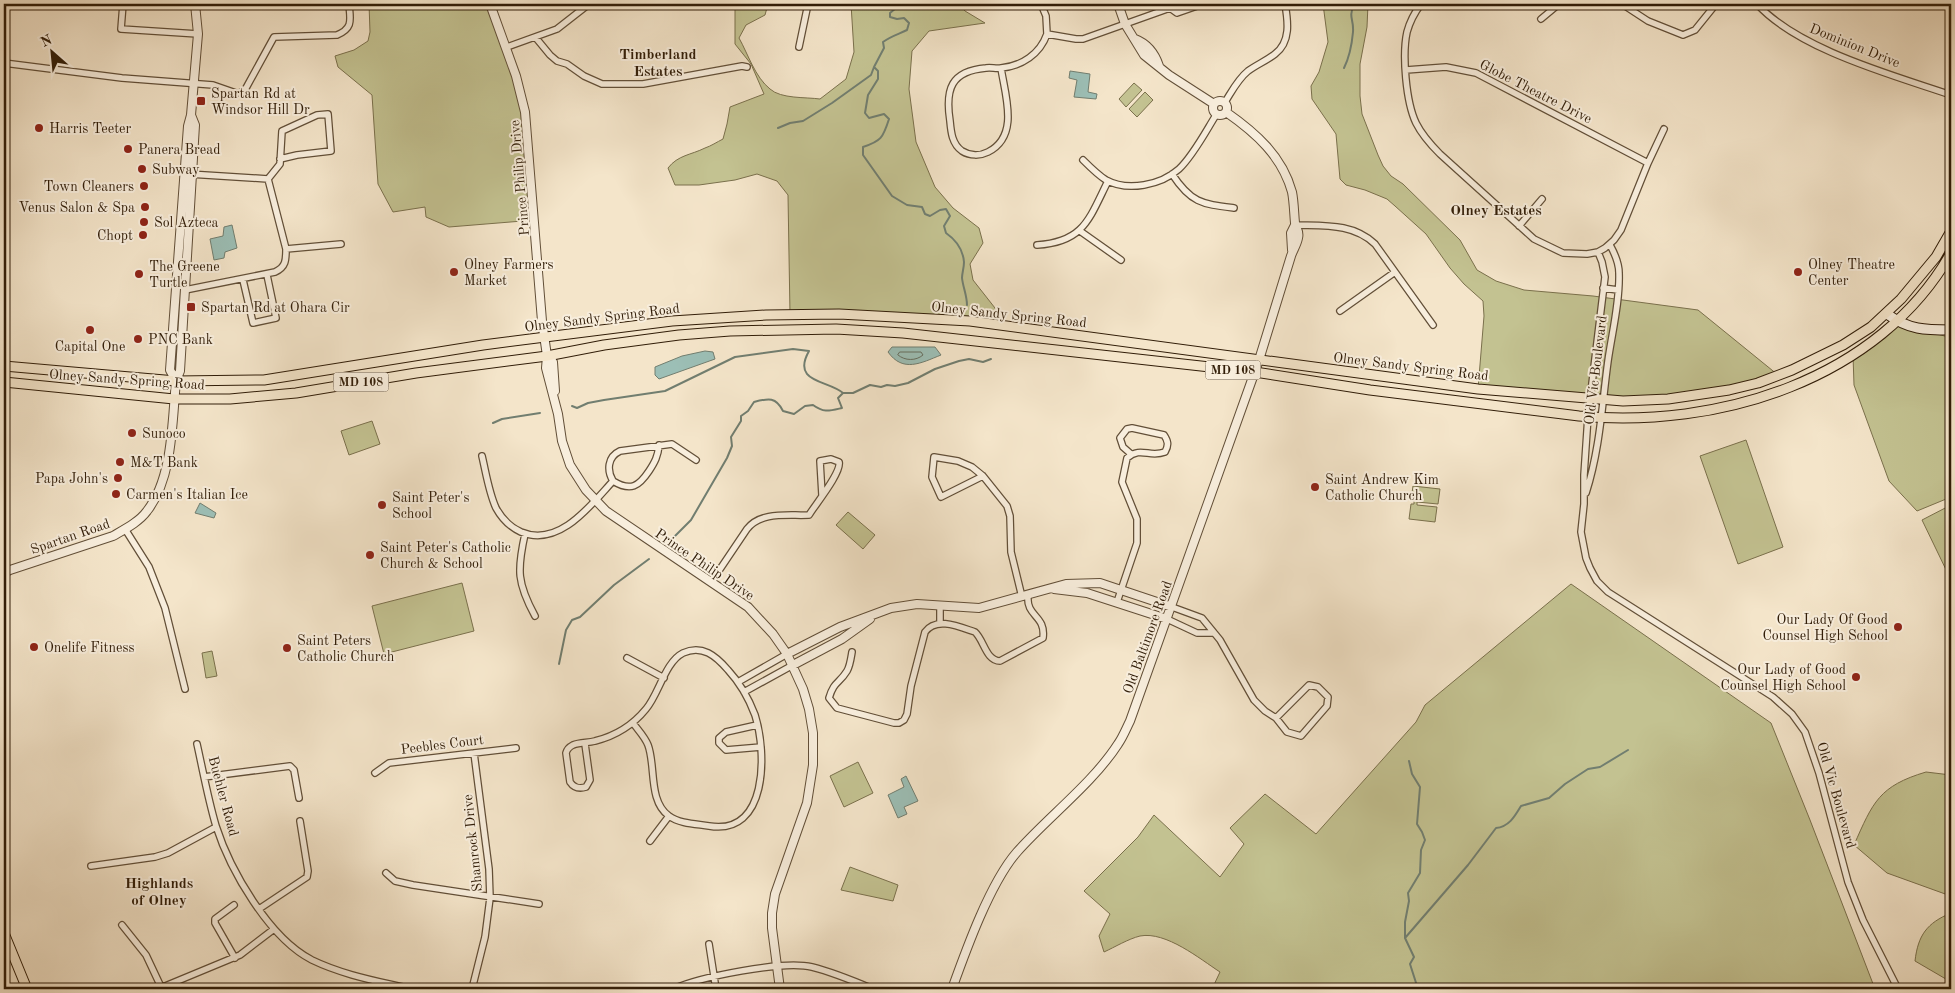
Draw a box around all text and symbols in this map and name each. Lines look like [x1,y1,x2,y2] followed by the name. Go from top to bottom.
[1807,21,1902,70] street label: Dominion Drive
[28,28,78,78] north arrow
[39,33,55,50] text: N
[619,48,697,80] district label: Timberland Estates
[1477,58,1594,126] street label: Globe Theatre Drive
[211,87,310,117] place label: Spartan Rd at Windsor Hill Dr
[195,95,207,107] marker: Spartan Rd at Windsor Hill Dr
[508,119,532,236] street label: Prince Philip Drive
[33,122,45,134] marker: Harris Teeter
[49,122,131,136] place label: Harris Teeter
[122,143,134,155] marker: Panera Bread
[138,143,220,157] place label: Panera Bread
[136,163,148,175] marker: Subway
[152,163,200,177] place label: Subway
[44,180,134,194] place label: Town Cleaners
[138,180,150,192] marker: Town Cleaners
[18,201,135,215] place label: Venus Salon & Spa
[139,201,151,213] marker: Venus Salon & Spa
[1450,204,1542,219] district label: Olney Estates
[138,216,150,228] marker: Sol Azteca
[154,216,219,230] place label: Sol Azteca
[97,229,133,243] place label: Chopt
[137,229,149,241] marker: Chopt
[464,258,554,288] place label: Olney Farmers Market
[1808,258,1895,288] place label: Olney Theatre Center
[149,260,220,290] place label: The Greene Turtle
[448,266,460,278] marker: Olney Farmers Market
[1792,266,1804,278] marker: Olney Theatre Center
[133,268,145,280] marker: The Greene Turtle
[930,300,1087,330] street label: Olney Sandy Spring Road
[185,301,197,313] marker: Spartan Rd at Ohara Cir
[201,301,350,315] place label: Spartan Rd at Ohara Cir
[524,302,681,334] street label: Olney Sandy Spring Road
[1582,315,1610,426] street label: Old Vic Boulevard
[84,324,96,336] marker: Capital One
[132,333,144,345] marker: PNC Bank
[148,333,213,347] place label: PNC Bank
[55,340,125,354] place label: Capital One
[1332,351,1489,383] street label: Olney Sandy Spring Road
[1206,360,1260,380] road number: MD 108
[48,368,205,392] street label: Olney Sandy Spring Road
[334,372,388,392] road number: MD 108
[126,427,138,439] marker: Sunoco
[142,427,186,441] place label: Sunoco
[114,456,126,468] marker: M&T Bank
[130,456,198,470] place label: M&T Bank
[35,472,108,486] place label: Papa John's
[112,472,124,484] marker: Papa John's
[1325,473,1439,503] place label: Saint Andrew Kim Catholic Church
[1309,481,1321,493] marker: Saint Andrew Kim Catholic Church
[110,488,122,500] marker: Carmen's Italian Ice
[126,488,248,502] place label: Carmen's Italian Ice
[392,491,470,521] place label: Saint Peter's School
[376,499,388,511] marker: Saint Peter's School
[29,517,112,557] street label: Spartan Road
[652,526,757,603] street label: Prince Philip Drive
[380,541,511,571] place label: Saint Peter's Catholic Church & School
[364,549,376,561] marker: Saint Peter's Catholic Church & School
[1121,579,1175,696] street label: Old Baltimore Road
[1762,613,1888,643] place label: Our Lady Of Good Counsel High School
[1892,621,1904,633] marker: Our Lady Of Good Counsel High School
[297,634,395,664] place label: Saint Peters Catholic Church
[28,641,40,653] marker: Onelife Fitness
[44,641,135,655] place label: Onelife Fitness
[281,642,293,654] marker: Saint Peters Catholic Church
[1720,663,1846,693] place label: Our Lady of Good Counsel High School
[1850,671,1862,683] marker: Our Lady of Good Counsel High School
[400,733,485,757] street label: Peebles Court
[1814,740,1858,850] street label: Old Vic Boulevard
[206,755,240,838] street label: Buehler Road
[461,793,485,892] street label: Shamrock Drive
[125,877,193,909] district label: Highlands of Olney

